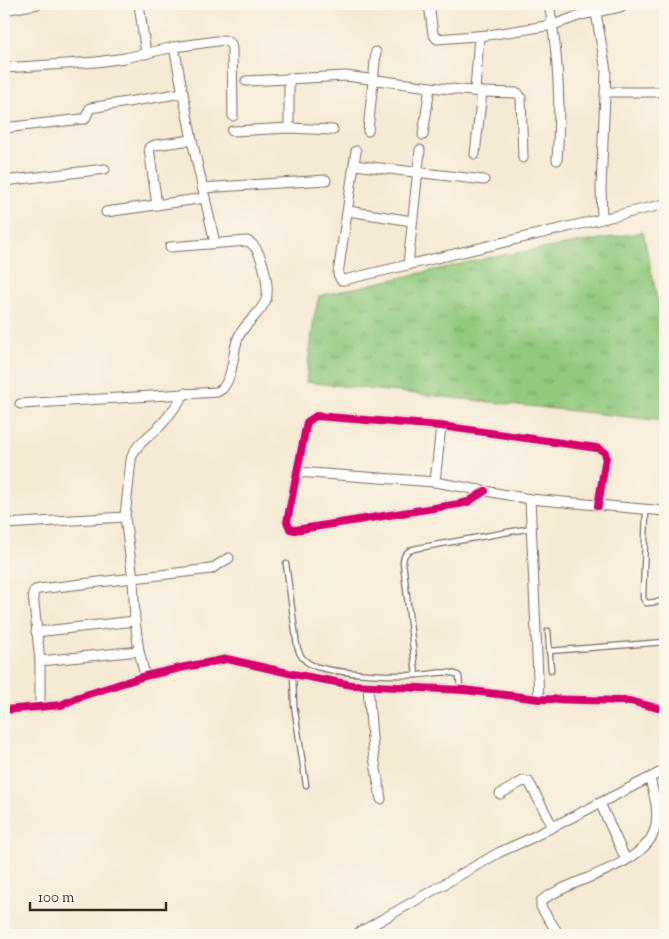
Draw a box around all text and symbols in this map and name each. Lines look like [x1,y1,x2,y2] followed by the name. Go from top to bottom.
[30,879,166,911] scale bar
[38,888,75,909] text: 100 m

